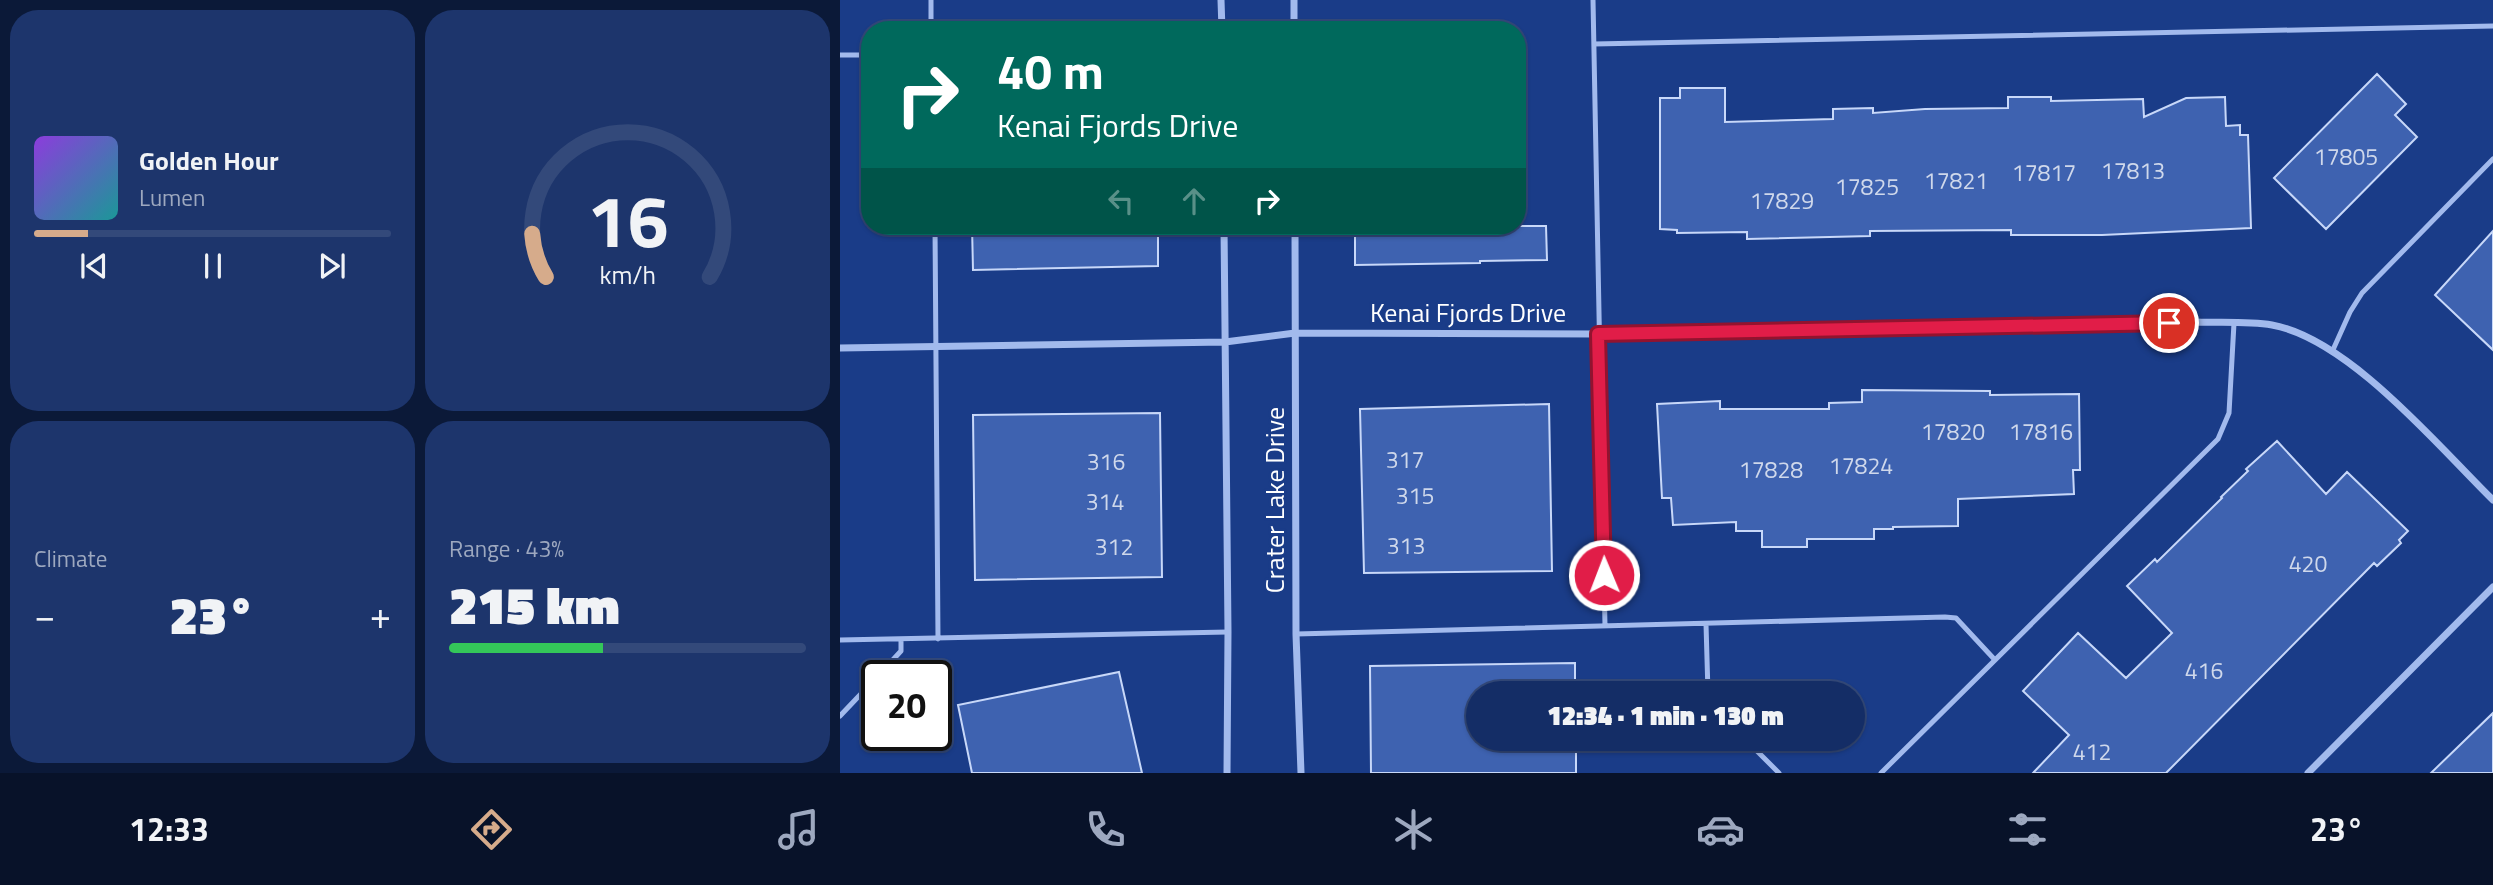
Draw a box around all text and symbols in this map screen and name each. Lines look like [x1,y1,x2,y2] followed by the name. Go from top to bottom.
[997,33,1104,108] text: 40 m
[882,49,973,140] icon: right
[997,101,1238,149] text: Kenai Fjords Drive
[2314,139,2378,174] house number: 17805
[139,141,279,180] text: Golden Hour
[2101,153,2165,188] house number: 17813
[2012,155,2076,190] house number: 17817
[1924,163,1988,198] house number: 17821
[587,165,668,275] text: 16
[1835,169,1899,204] house number: 17825
[139,180,205,215] text: Lumen
[1102,182,1140,220] icon: left
[1175,182,1213,220] icon: ahead
[1248,182,1286,220] icon: right
[1750,183,1814,218] house number: 17829
[75,247,113,285] icon: previous
[194,247,232,285] icon: pause
[313,247,351,285] icon: next
[599,256,656,294] text: km/h
[1370,293,1566,332] street label: Kenai Fjords Drive
[2139,293,2199,353] pin
[2150,304,2188,342] icon: arrive
[1255,407,1294,593] street label: Crater Lake Drive
[1921,414,1985,449] house number: 17820
[2009,414,2073,449] house number: 17816
[1386,442,1424,477] house number: 317
[1087,444,1125,479] house number: 316
[1829,448,1893,483] house number: 17824
[1739,452,1803,487] house number: 17828
[1396,478,1434,513] house number: 315
[1086,484,1124,519] house number: 314
[1387,528,1425,563] house number: 313
[1095,529,1133,564] house number: 312
[449,531,564,566] text: Range · 43%
[1567,538,1641,612] position arrow
[34,541,107,576] text: Climate
[2289,546,2327,581] house number: 420
[449,565,620,644] text: 215 km
[170,575,255,654] text: 23°
[34,586,55,644] text: −
[370,586,391,644] text: +
[2185,653,2223,688] house number: 416
[861,660,952,751] speed limit sign: 20
[1547,696,1784,735] text: 12:34 · 1 min · 130 m
[2073,734,2111,769] house number: 412
[129,805,209,853] text: 12:33
[467,805,516,854] icon: directions
[774,805,823,854] icon: music
[1081,805,1130,854] icon: phone
[1389,805,1438,854] icon: climate
[1696,805,1745,854] icon: car
[2003,805,2052,854] icon: filters
[2310,805,2364,853] text: 23°

